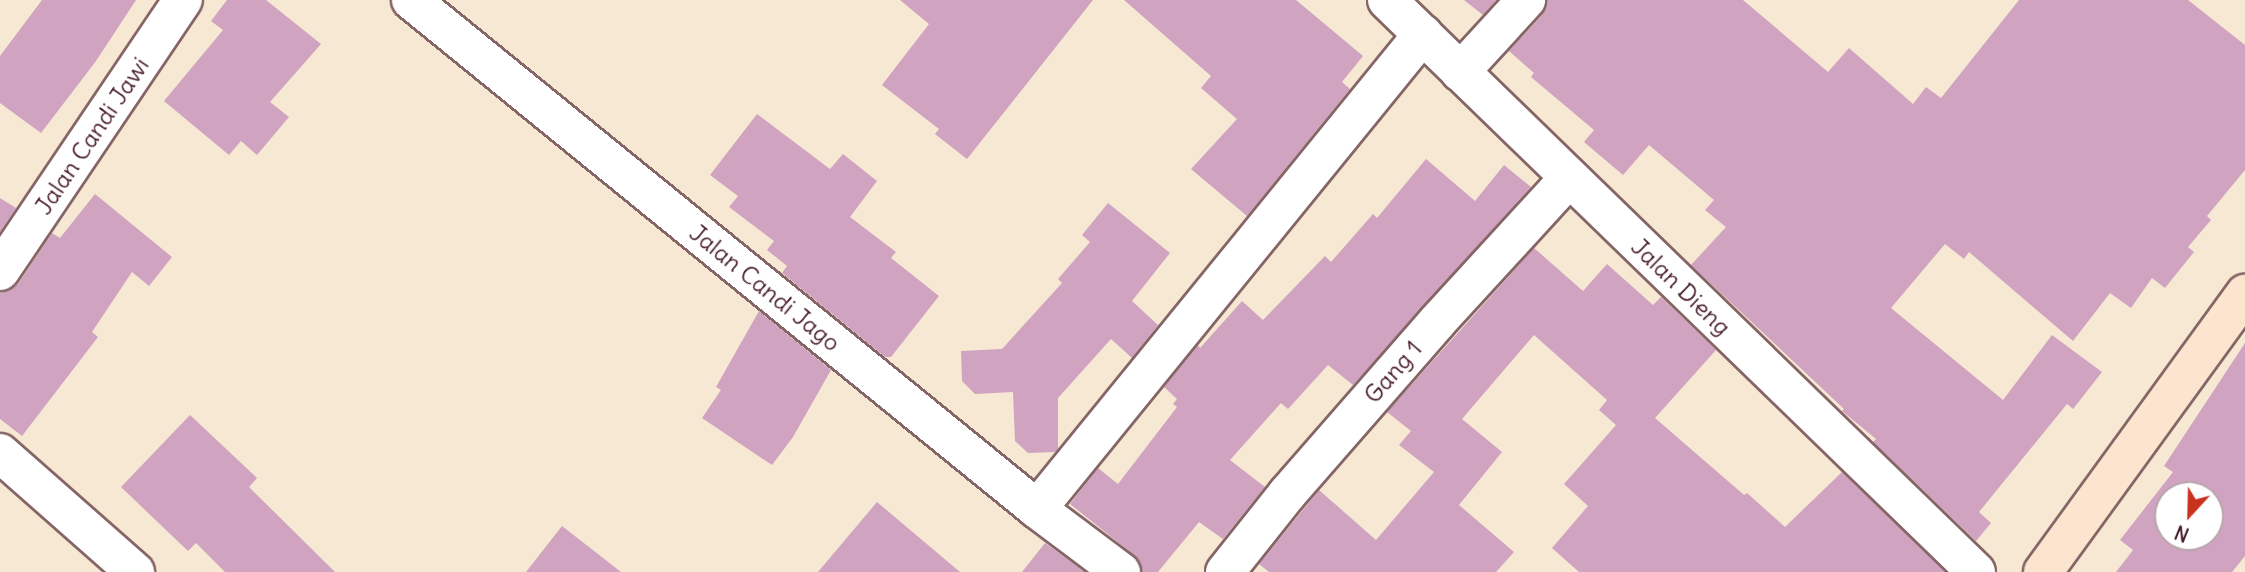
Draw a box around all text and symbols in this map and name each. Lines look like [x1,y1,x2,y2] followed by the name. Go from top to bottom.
[29,52,155,220] street label: Jalan Candi Jawi
[684,218,846,358] street label: Jalan Candi Jago
[1625,232,1737,342] street label: Jalan Dieng
[1358,335,1428,409] street label: Gang 1
[2154,481,2224,551] north arrow
[2171,520,2192,547] text: N

